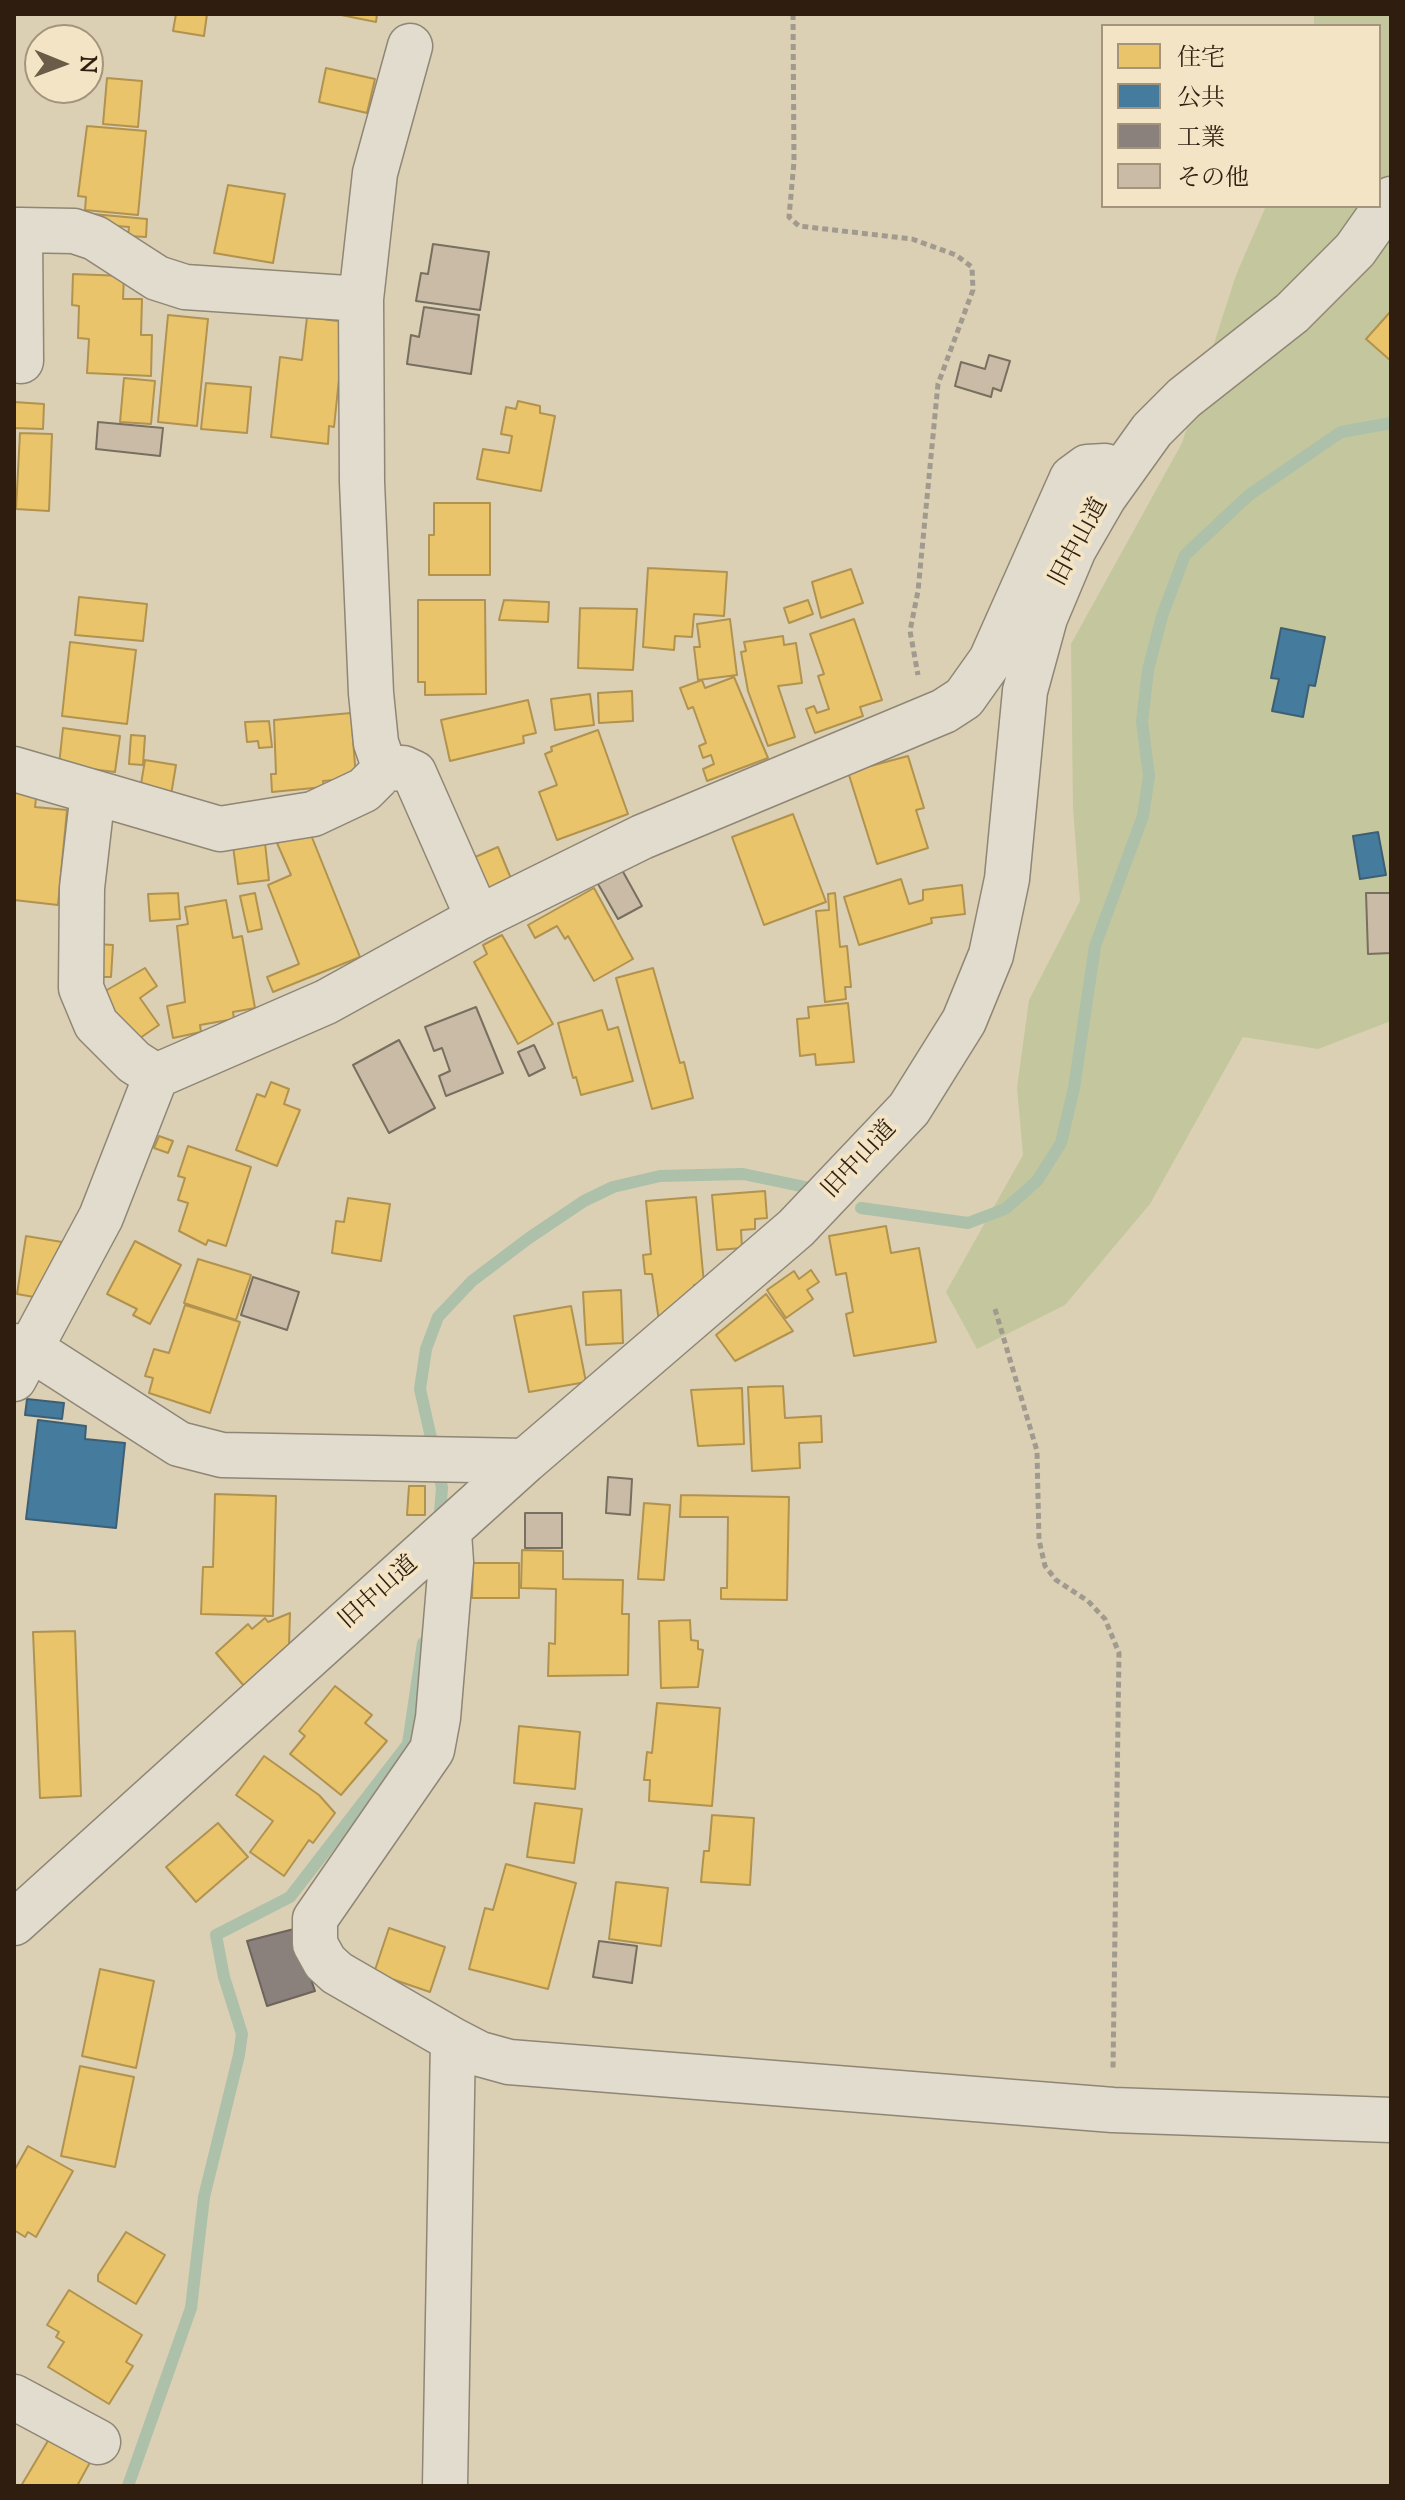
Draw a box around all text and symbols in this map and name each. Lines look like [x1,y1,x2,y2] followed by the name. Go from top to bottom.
[24,24,104,104] north arrow
[1101,24,1381,208] legend
[1177,42,1225,76] text: 住宅
[70,55,102,73] text: N
[1177,82,1225,116] text: 公共
[1177,122,1225,156] text: 工業
[1177,162,1249,196] text: その他
[1046,494,1116,592] street label: 旧中山道
[818,1116,904,1206] street label: 旧中山道
[335,1551,425,1637] street label: 旧中山道

